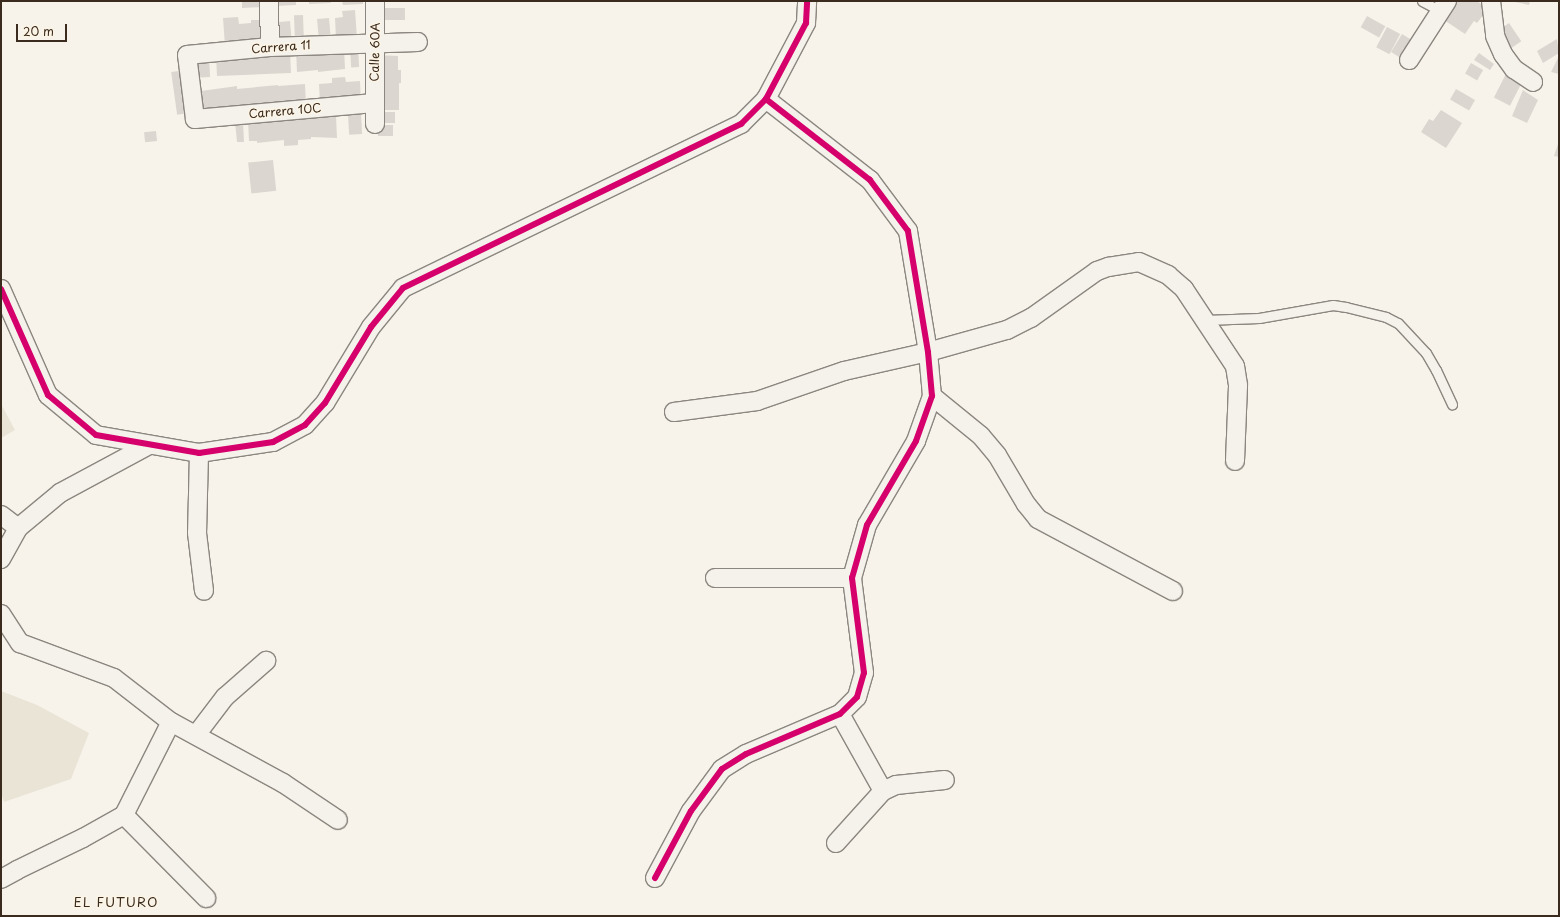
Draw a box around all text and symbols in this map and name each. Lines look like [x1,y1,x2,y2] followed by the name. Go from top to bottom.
[18,16,69,42] scale bar
[23,22,54,40] text: 20 m
[367,22,383,82] street label: Calle 60A
[251,38,311,56] street label: Carrera 11
[248,101,322,121] street label: Carrera 10C
[73,894,159,910] district label: EL FUTURO

